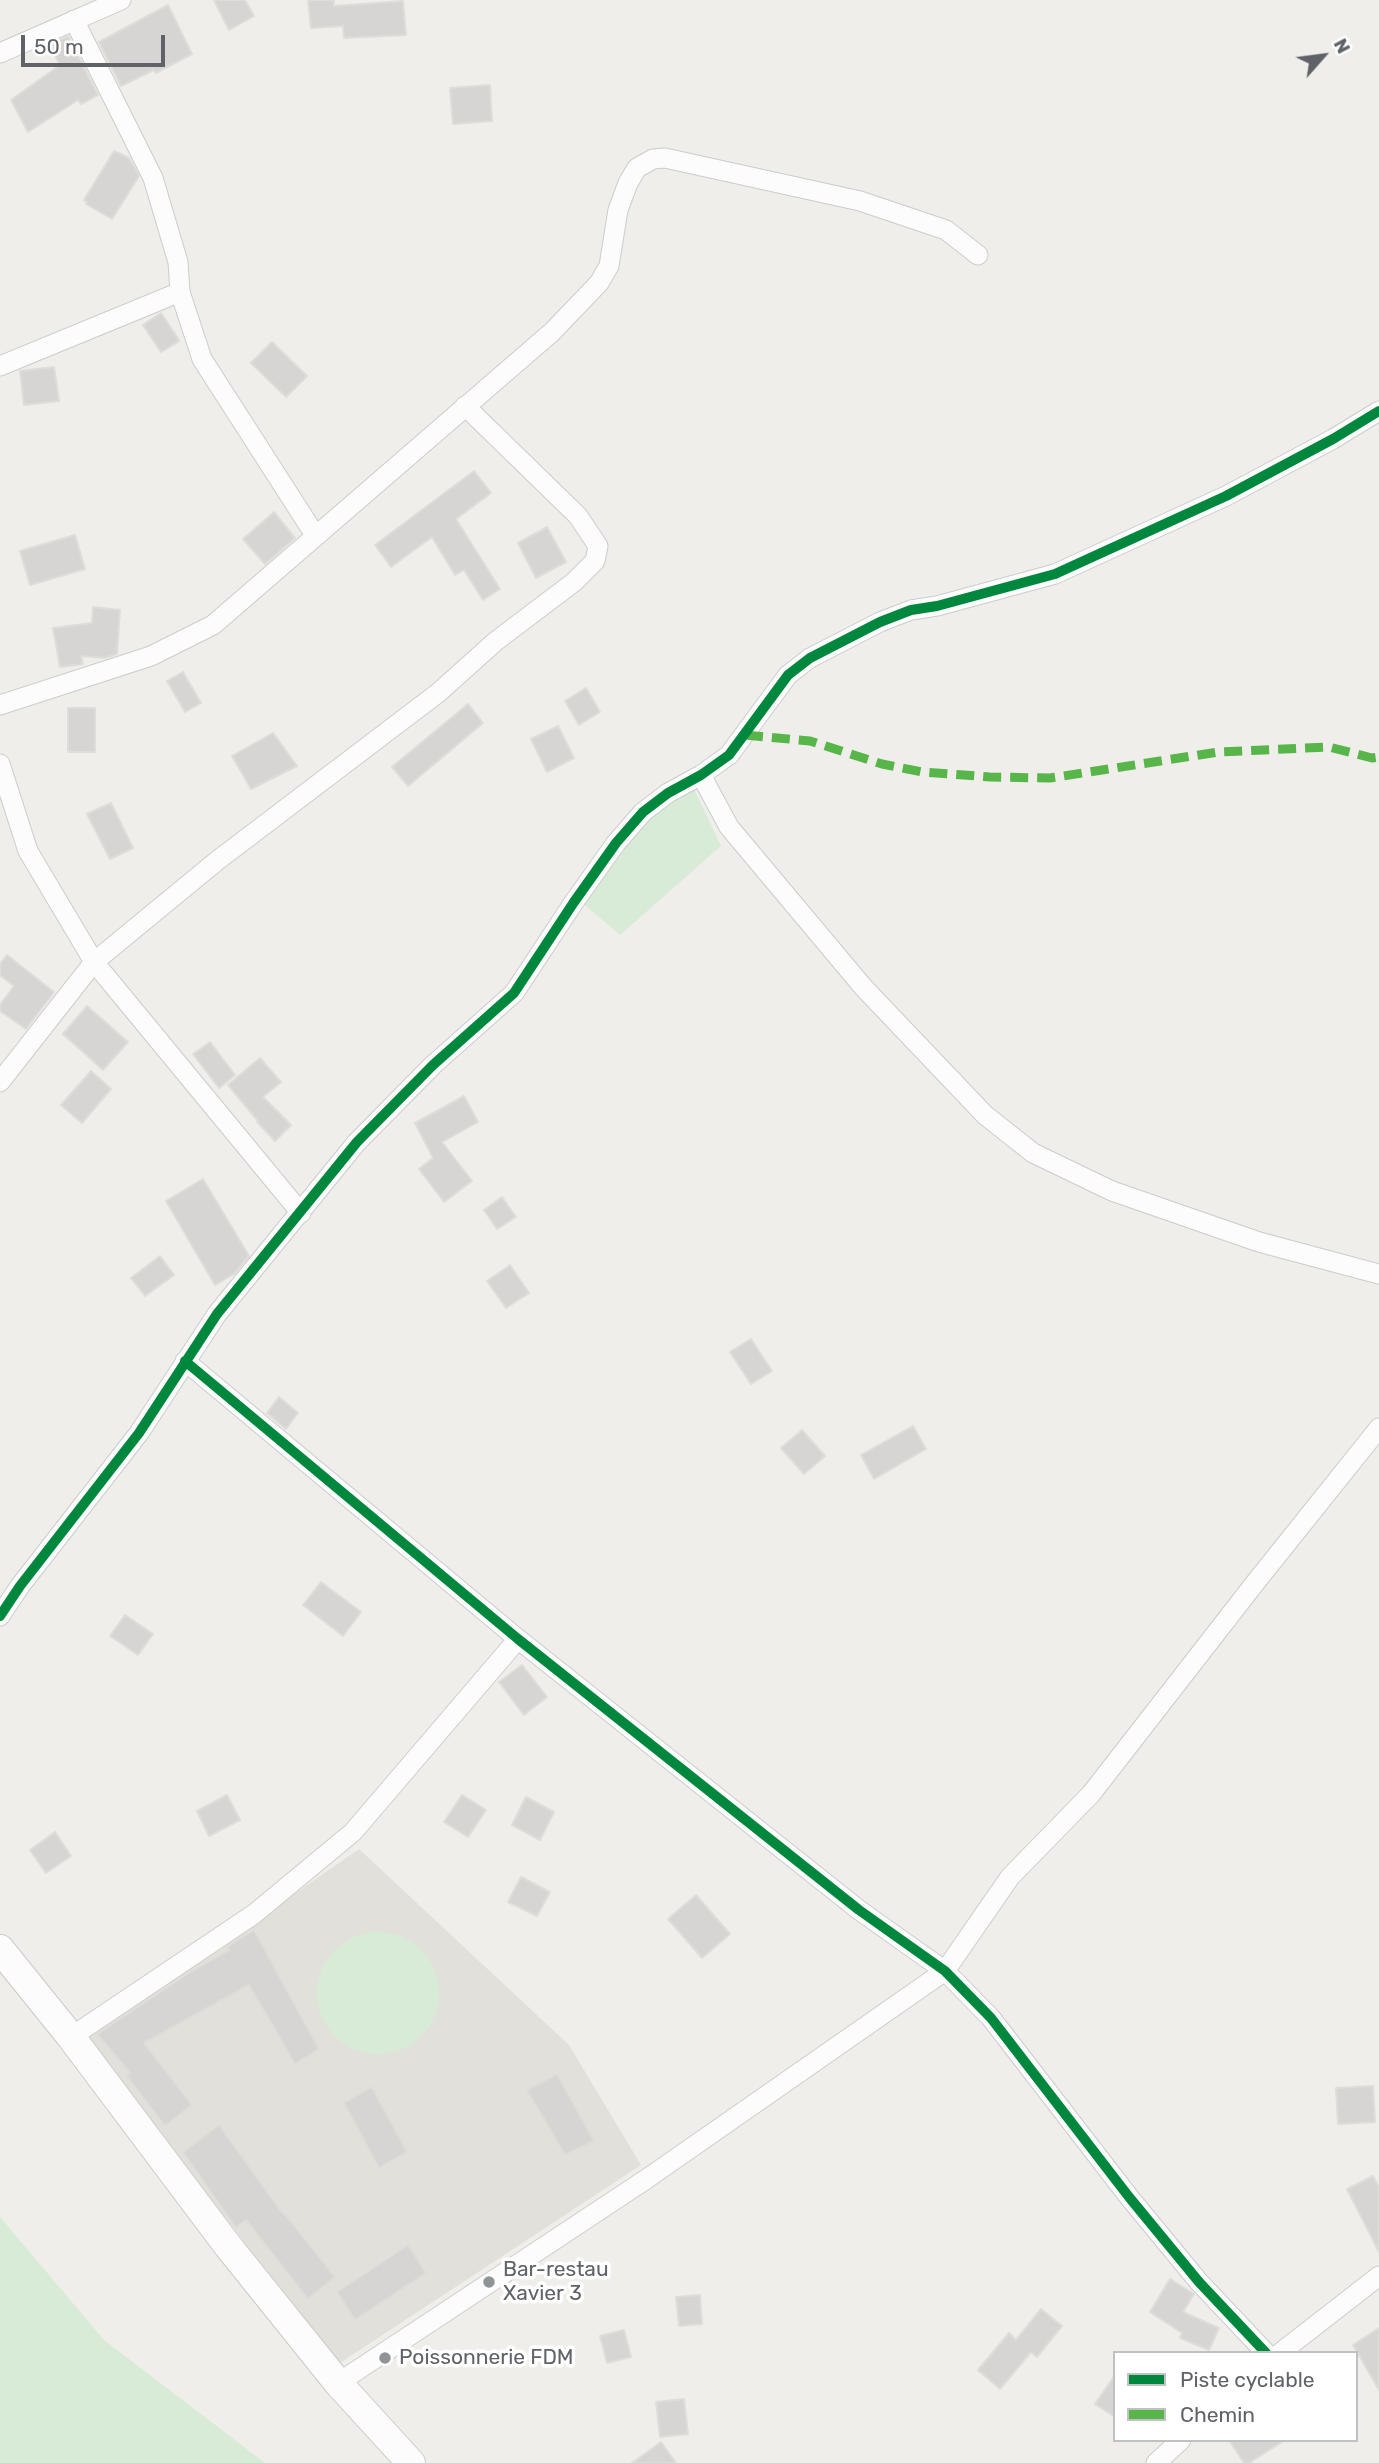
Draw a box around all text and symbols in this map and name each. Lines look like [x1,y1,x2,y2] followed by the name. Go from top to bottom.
[24,21,168,65] scale bar
[1288,21,1358,91] north arrow
[34,34,84,59] text: 50 m
[1329,34,1355,57] text: N
[503,2257,609,2307] place label: Bar-restau Xavier 3
[481,2274,497,2290] marker: Bar-restau Xavier 3
[399,2345,574,2371] place label: Poissonnerie FDM
[377,2350,393,2366] marker: Poissonnerie FDM
[1113,2351,1358,2442] legend
[1180,2367,1315,2392] text: Piste cyclable
[1180,2402,1255,2427] text: Chemin

